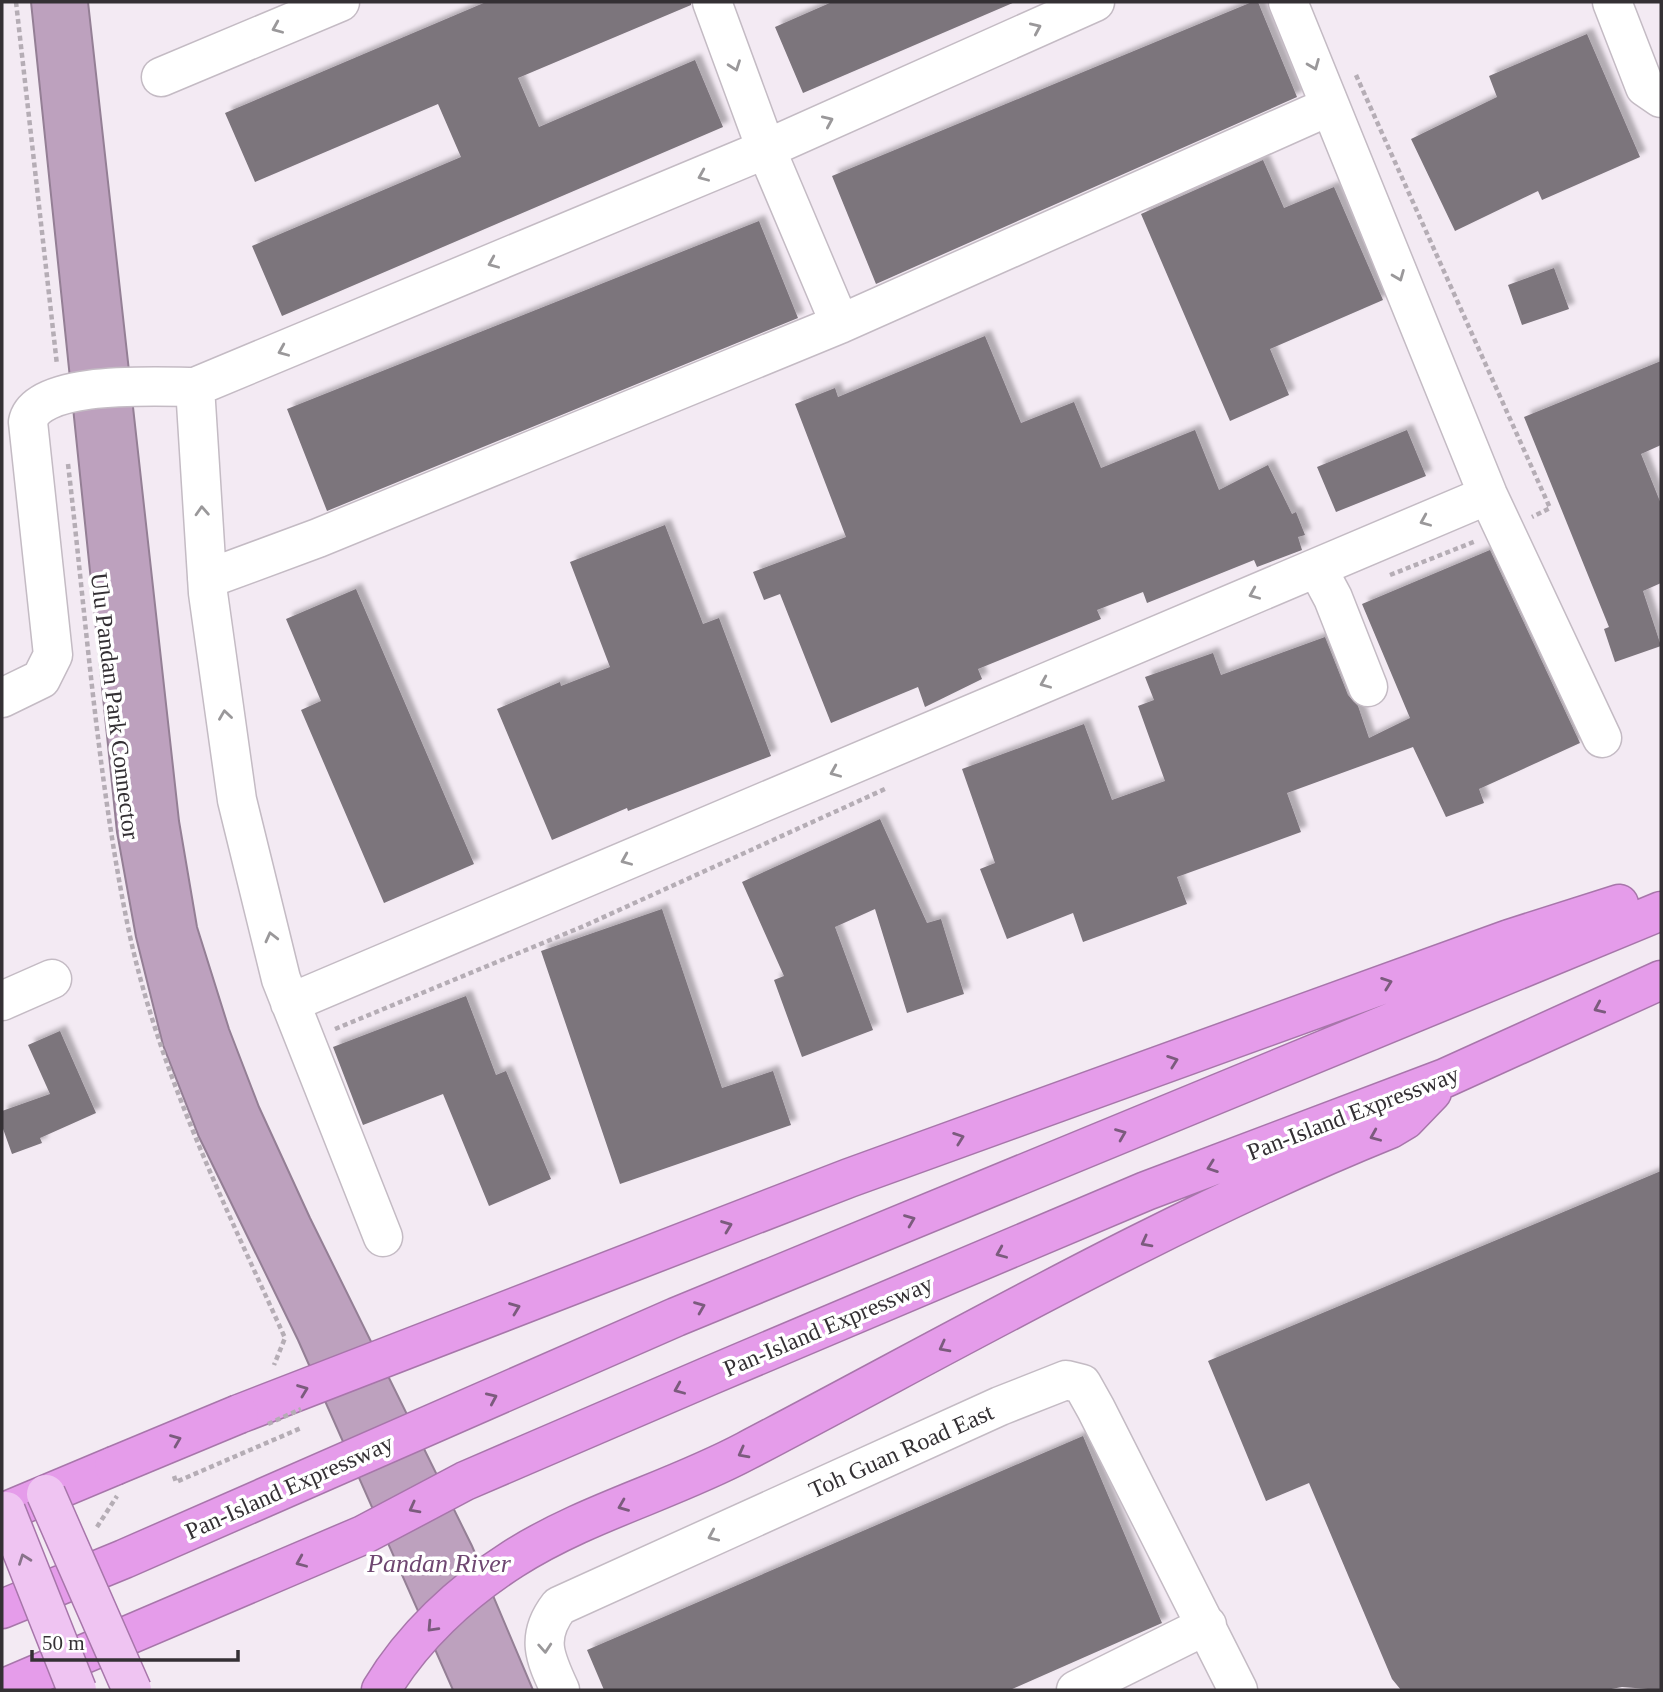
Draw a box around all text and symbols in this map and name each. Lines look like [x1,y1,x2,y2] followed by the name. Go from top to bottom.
[272,20,285,34] one-way arrow
[1029,22,1041,36] one-way arrow
[1305,58,1319,70] one-way arrow
[727,59,741,71] one-way arrow
[821,115,833,129] one-way arrow
[698,167,710,181] one-way arrow
[488,255,500,269] one-way arrow
[1391,269,1405,281] one-way arrow
[278,342,290,356] one-way arrow
[195,505,210,516] one-way arrow
[1420,513,1432,527] one-way arrow
[86,571,144,841] street label: Ulu Pandan Park Connector
[1249,586,1261,600] one-way arrow
[1039,675,1052,689] one-way arrow
[217,709,232,721] one-way arrow
[830,763,842,777] one-way arrow
[620,852,632,866] one-way arrow
[265,932,279,944] one-way arrow
[1380,977,1392,991] one-way arrow
[1594,1000,1606,1014] one-way arrow
[1166,1055,1178,1069] one-way arrow
[1243,1061,1463,1165] street label: Pan-Island Expressway
[1114,1128,1126,1142] one-way arrow
[1369,1128,1382,1142] one-way arrow
[953,1133,965,1147] one-way arrow
[1206,1159,1218,1173] one-way arrow
[904,1215,916,1229] one-way arrow
[721,1220,733,1234] one-way arrow
[1141,1234,1153,1247] one-way arrow
[995,1244,1007,1258] one-way arrow
[720,1270,936,1382] street label: Pan-Island Expressway
[693,1301,705,1315] one-way arrow
[508,1302,520,1316] one-way arrow
[939,1339,952,1353] one-way arrow
[673,1381,685,1395] one-way arrow
[296,1384,308,1398] one-way arrow
[484,1392,497,1406] one-way arrow
[805,1399,997,1503] street label: Toh Guan Road East
[181,1429,397,1545] street label: Pan-Island Expressway
[170,1435,182,1449] one-way arrow
[738,1445,750,1458] one-way arrow
[617,1498,629,1512] one-way arrow
[409,1500,421,1513] one-way arrow
[707,1528,720,1542] one-way arrow
[366,1549,512,1578] water label: Pandan River
[18,1554,32,1566] one-way arrow
[295,1554,308,1568] one-way arrow
[32,1618,238,1662] scale bar
[427,1618,440,1631] one-way arrow
[42,1631,85,1655] text: 50 m
[537,1643,552,1654] one-way arrow

